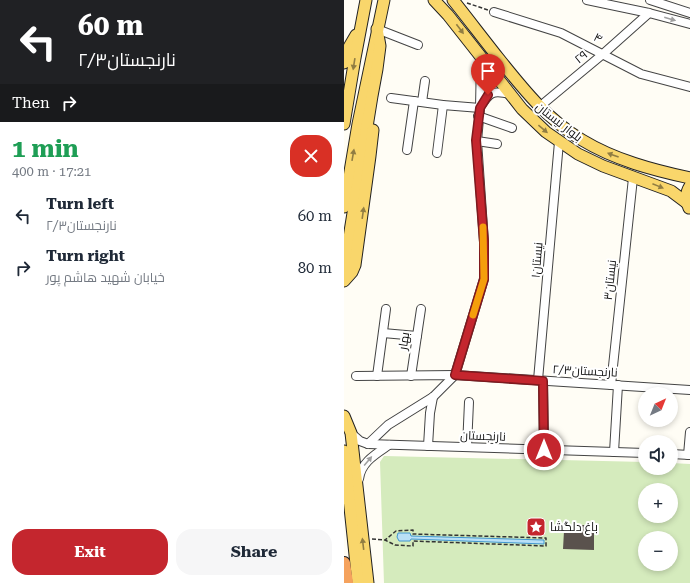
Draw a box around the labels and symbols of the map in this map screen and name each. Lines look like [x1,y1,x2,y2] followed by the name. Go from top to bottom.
[663,16,676,22] one-way arrow
[455,24,464,35] one-way arrow
[591,30,605,46] street label: ۴
[572,48,590,66] street label: ۲۹
[471,54,505,95] pin
[351,58,357,70] one-way arrow
[533,99,585,145] street label: بلوار نیستان
[537,124,548,133] one-way arrow
[350,149,356,161] one-way arrow
[606,152,618,158] one-way arrow
[653,184,665,190] one-way arrow
[360,207,366,219] one-way arrow
[528,242,546,278] street label: ۱نیستان
[601,259,619,301] street label: ۳نیستان
[396,331,412,352] street label: بهار
[552,362,618,380] street label: ۲/۳نارنجستان
[638,387,678,427] north arrow
[460,428,506,444] street label: نارنجستان
[523,429,565,471] position arrow
[363,456,372,467] one-way arrow
[525,516,547,538] place icon: باغ دلگشا
[550,520,598,535] place label: باغ دلگشا
[360,538,366,550] one-way arrow

